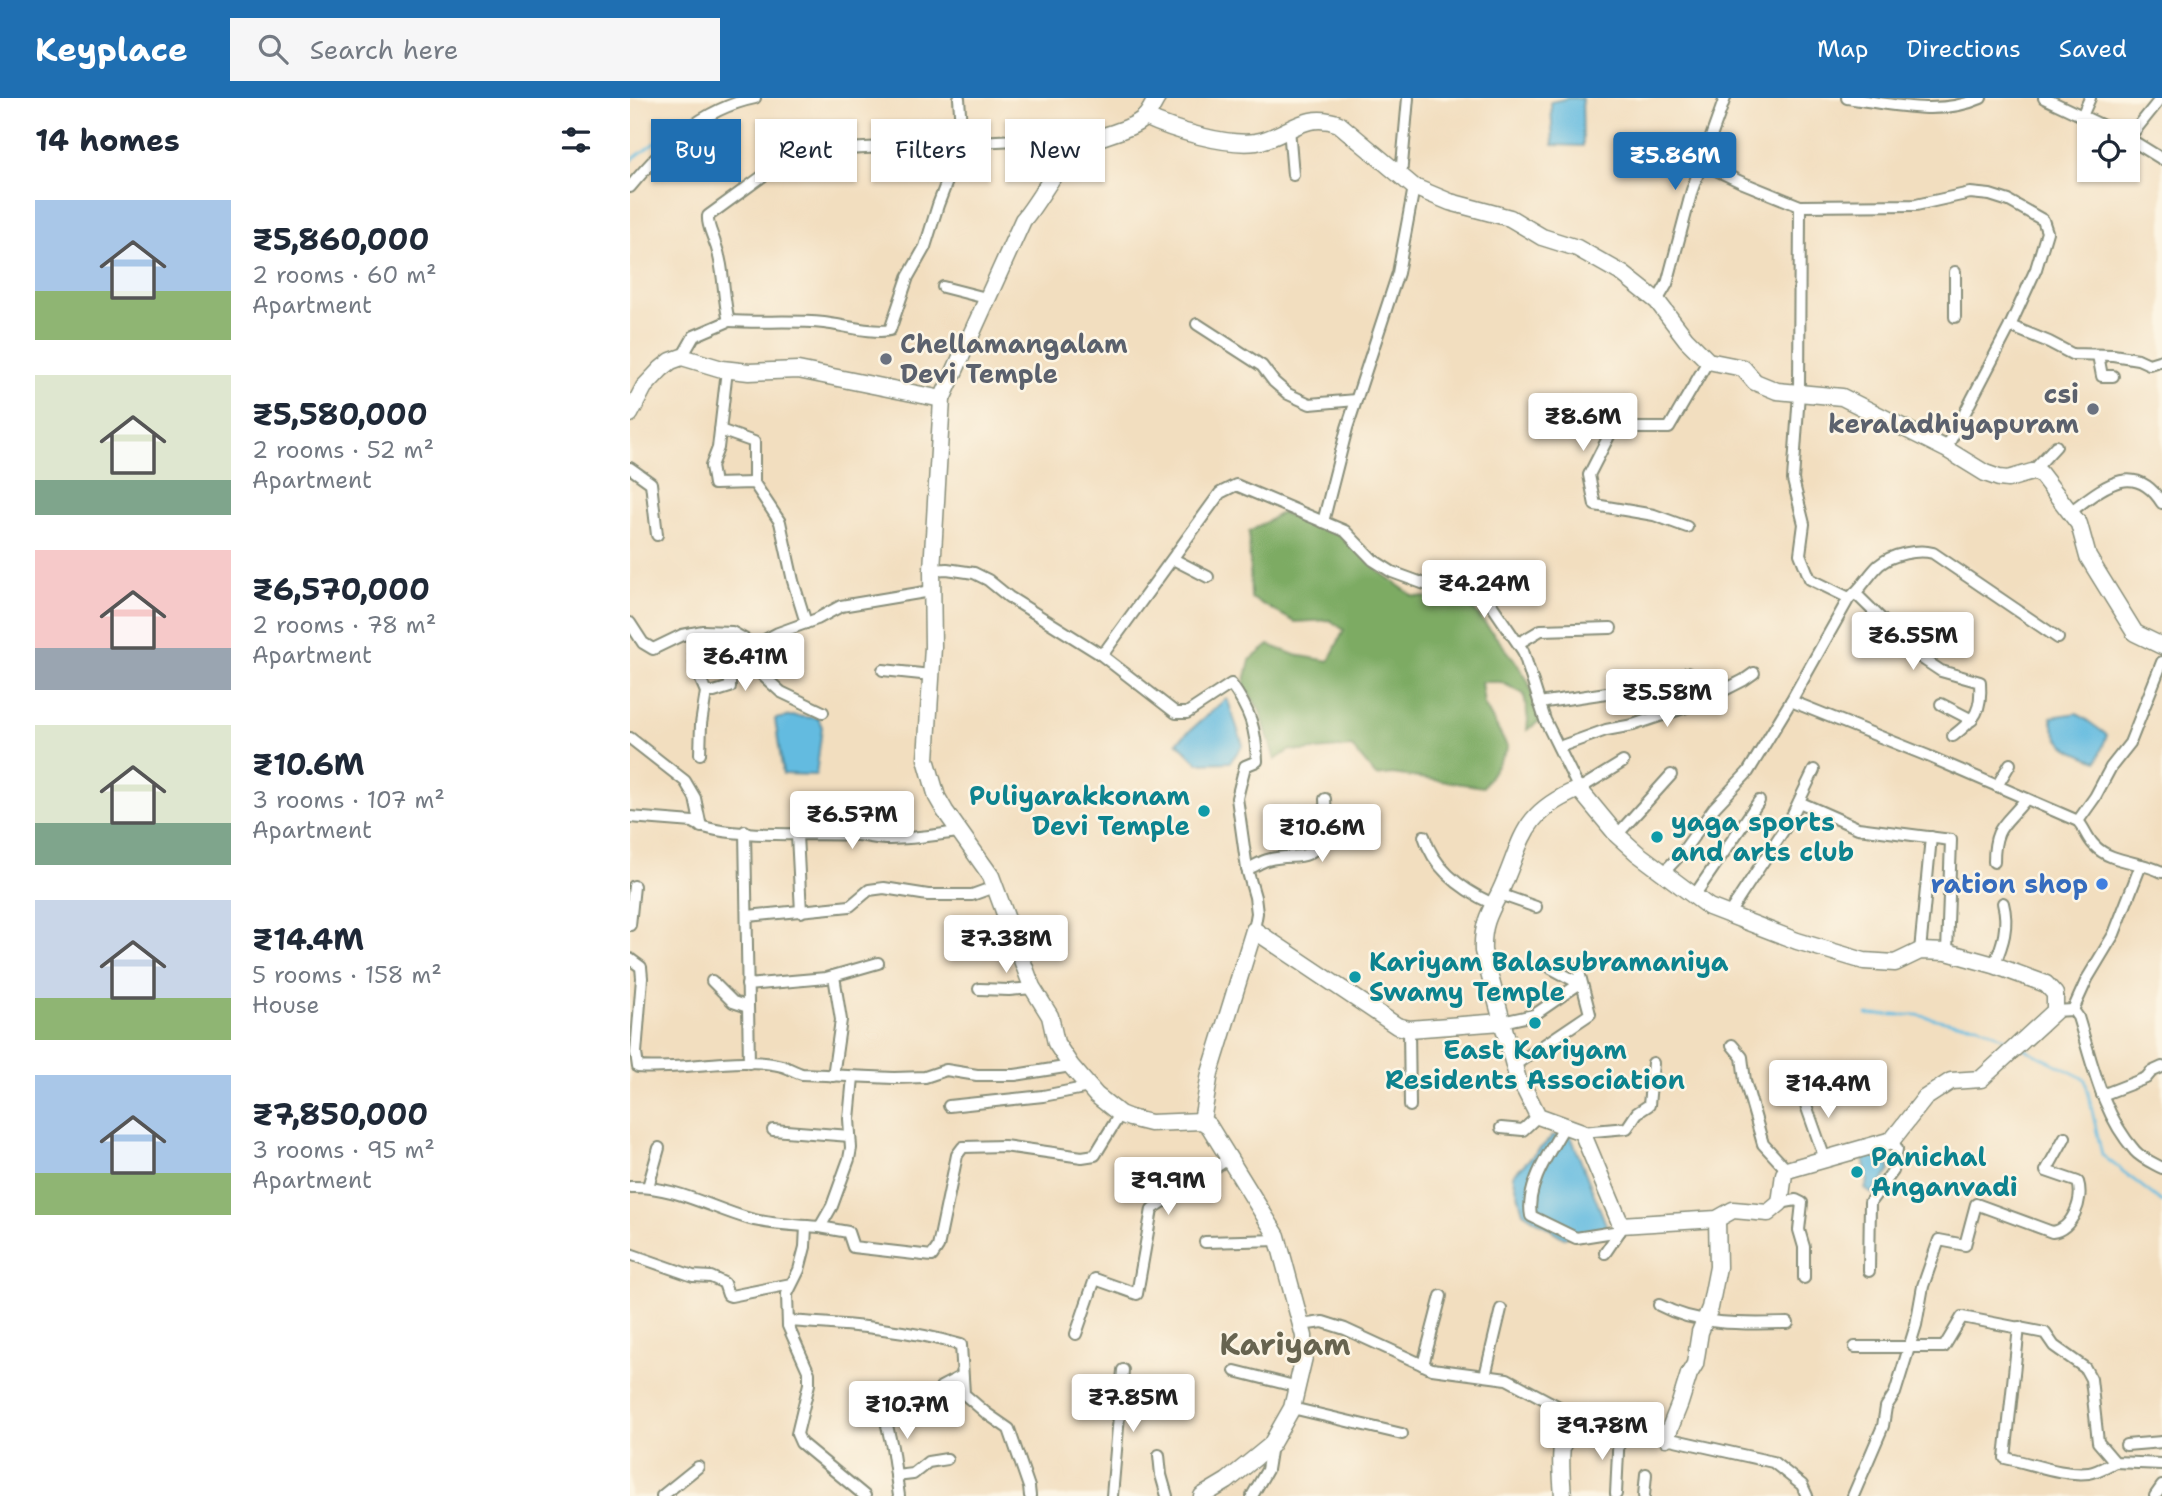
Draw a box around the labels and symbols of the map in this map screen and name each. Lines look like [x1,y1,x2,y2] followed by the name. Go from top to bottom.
[1618,132,1732,192] pin: ₹5.86M
[900,326,1128,391] place label: Chellamangalam Devi Temple
[878,351,894,367] marker: Chellamangalam Devi Temple
[1828,376,2079,441] place label: csi keraladhiyapuram
[1534,394,1632,453] pin: ₹8.6M
[2085,401,2101,417] marker: csi keraladhiyapuram
[1427,560,1541,620] pin: ₹4.24M
[1856,612,1970,672] pin: ₹6.55M
[688,634,802,693] pin: ₹6.41M
[1610,670,1724,729] pin: ₹5.58M
[969,778,1190,843] place label: Puliyarakkonam Devi Temple
[795,792,909,851] pin: ₹6.57M
[1196,803,1212,819] marker: Puliyarakkonam Devi Temple
[1265,804,1379,864] pin: ₹10.6M
[1671,804,1854,869] place label: yaga sports and arts club
[1649,829,1665,845] marker: yaga sports and arts club
[1931,866,2088,901] place label: ration shop
[2094,876,2110,892] marker: ration shop
[949,916,1063,975] pin: ₹7.38M
[1369,944,1729,1009] place label: Kariyam Balasubramaniya Swamy Temple
[1347,969,1363,985] marker: Kariyam Balasubramaniya Swamy Temple
[1527,1015,1543,1031] marker: East Kariyam Residents Association
[1385,1032,1685,1097] place label: East Kariyam Residents Association
[1771,1060,1885,1120] pin: ₹14.4M
[1871,1139,2018,1204] place label: Panichal Anganvadi
[1119,1158,1217,1217] pin: ₹9.9M
[1849,1164,1865,1180] marker: Panichal Anganvadi
[1219,1324,1351,1365] district label: Kariyam
[1076,1374,1190,1434] pin: ₹7.85M
[850,1382,964,1441] pin: ₹10.7M
[1545,1402,1659,1462] pin: ₹9.78M

